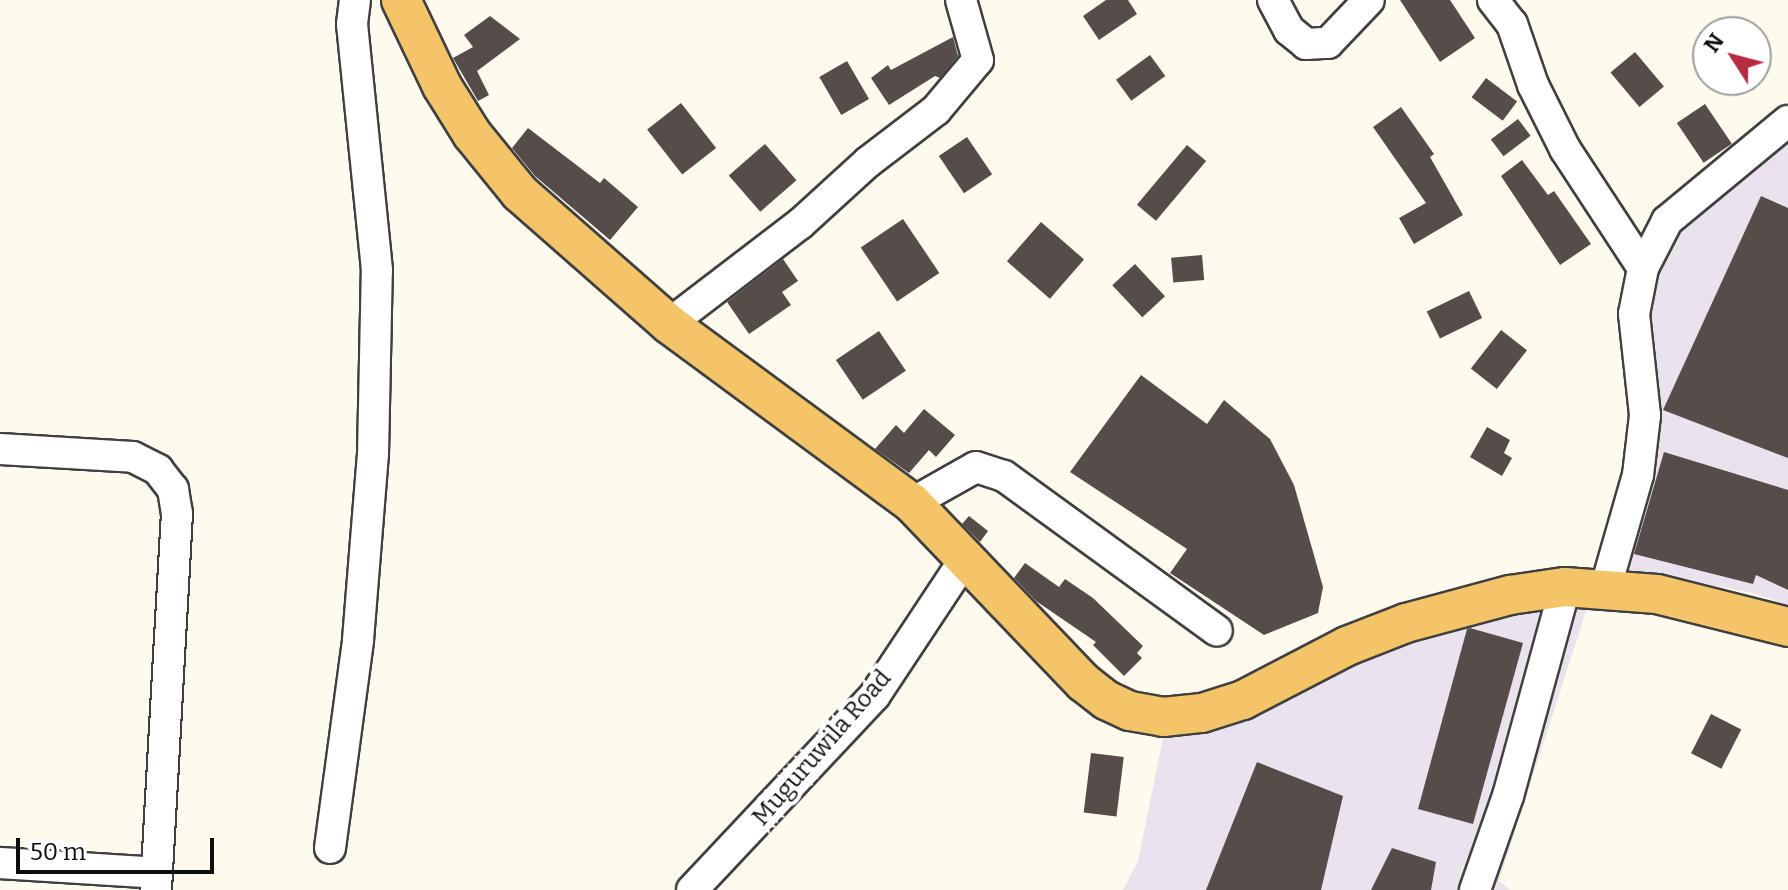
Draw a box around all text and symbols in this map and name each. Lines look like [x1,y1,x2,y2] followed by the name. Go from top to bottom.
[1692,16,1772,96] north arrow
[1698,28,1730,58] text: N
[747,664,897,832] street label: Muguruwila Road
[20,822,218,872] scale bar
[30,838,86,866] text: 50 m

